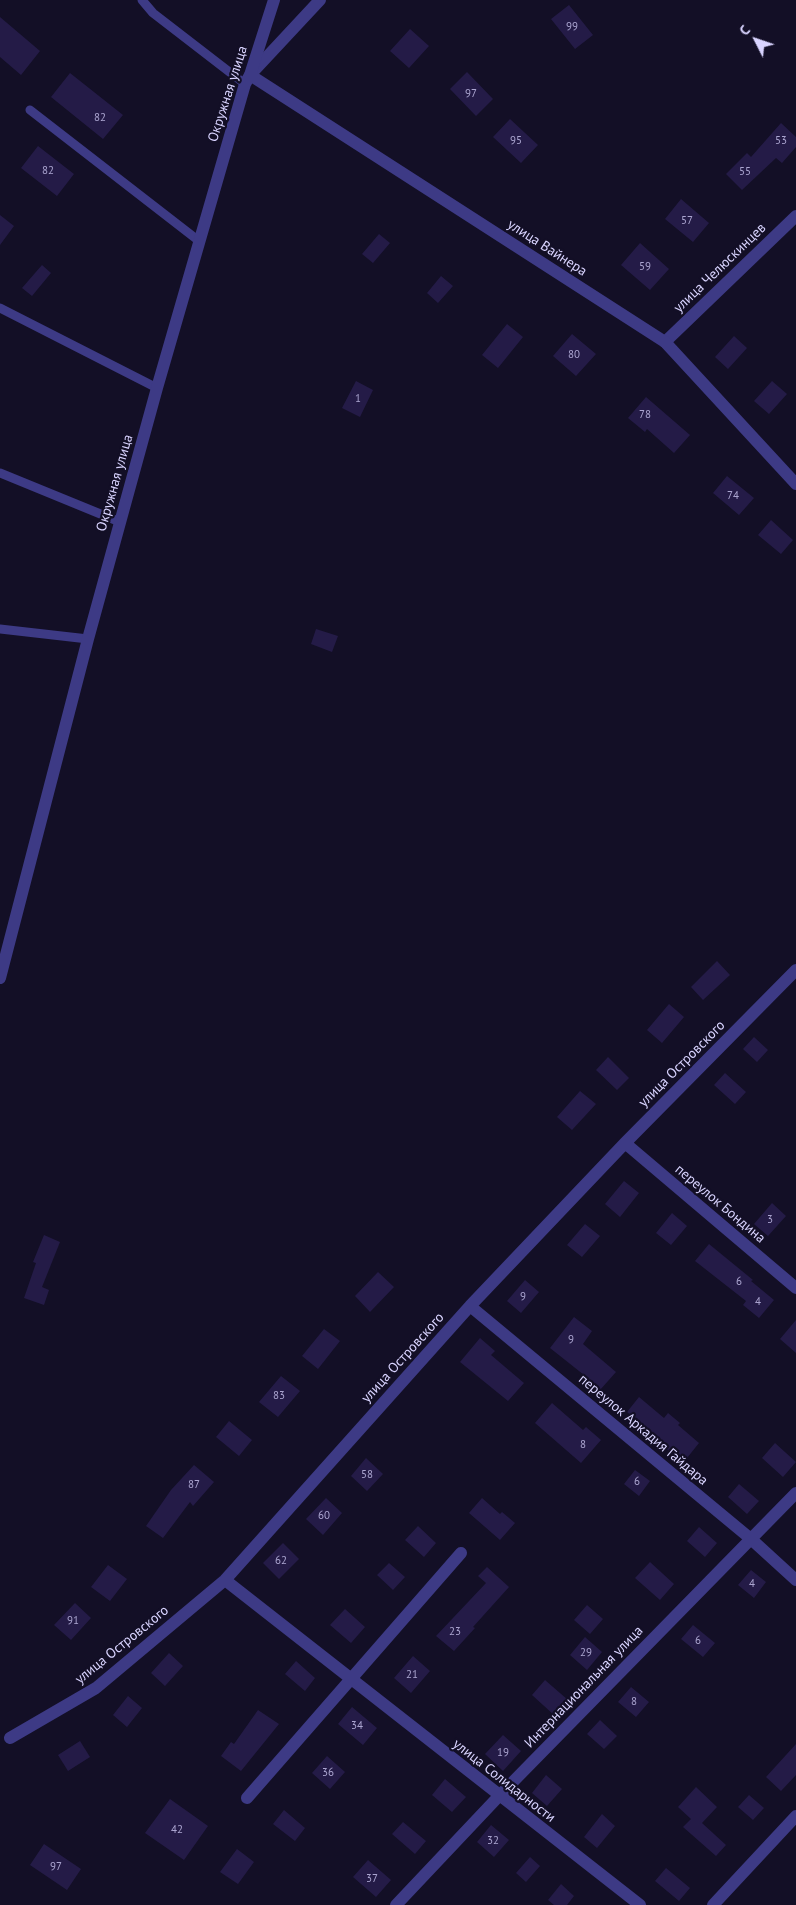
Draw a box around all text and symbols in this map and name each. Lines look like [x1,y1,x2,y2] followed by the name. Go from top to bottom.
[731,15,781,65] north arrow
[566,20,578,34] house number: 99
[735,21,754,39] text: С
[205,44,251,144] street label: Окружная улица
[465,87,477,101] house number: 97
[94,111,106,125] house number: 82
[510,134,522,148] house number: 95
[775,134,787,148] house number: 53
[42,164,54,178] house number: 82
[739,165,751,179] house number: 55
[681,214,693,228] house number: 57
[504,216,590,280] street label: улица Вайнера
[670,220,770,316] street label: улица Челюскинцев
[639,260,651,274] house number: 59
[568,348,580,362] house number: 80
[355,392,361,406] house number: 1
[639,408,651,422] house number: 78
[93,433,137,533] street label: Окружная улица
[727,489,739,503] house number: 74
[635,1017,729,1111] street label: улица Островского
[671,1161,769,1247] street label: переулок Бондина
[767,1213,773,1227] house number: 3
[736,1275,742,1289] house number: 6
[520,1290,526,1304] house number: 9
[755,1295,761,1309] house number: 4
[358,1309,448,1407] street label: улица Островского
[568,1333,574,1347] house number: 9
[575,1371,711,1489] street label: переулок Аркадия Гайдара
[273,1389,285,1403] house number: 83
[580,1438,586,1452] house number: 8
[361,1468,373,1482] house number: 58
[634,1475,640,1489] house number: 6
[188,1478,200,1492] house number: 87
[318,1509,330,1523] house number: 60
[275,1554,287,1568] house number: 62
[749,1577,755,1591] house number: 4
[72,1602,172,1688] street label: улица Островского
[67,1614,79,1628] house number: 91
[521,1623,647,1751] street label: Интернациональная улица
[449,1625,461,1639] house number: 23
[695,1634,701,1648] house number: 6
[580,1646,592,1660] house number: 29
[406,1668,418,1682] house number: 21
[631,1695,637,1709] house number: 8
[351,1719,363,1733] house number: 34
[449,1736,559,1826] street label: улица Солидарности
[497,1746,509,1760] house number: 19
[322,1766,334,1780] house number: 36
[171,1823,183,1837] house number: 42
[487,1834,499,1848] house number: 32
[50,1860,62,1874] house number: 97
[366,1872,378,1886] house number: 37

